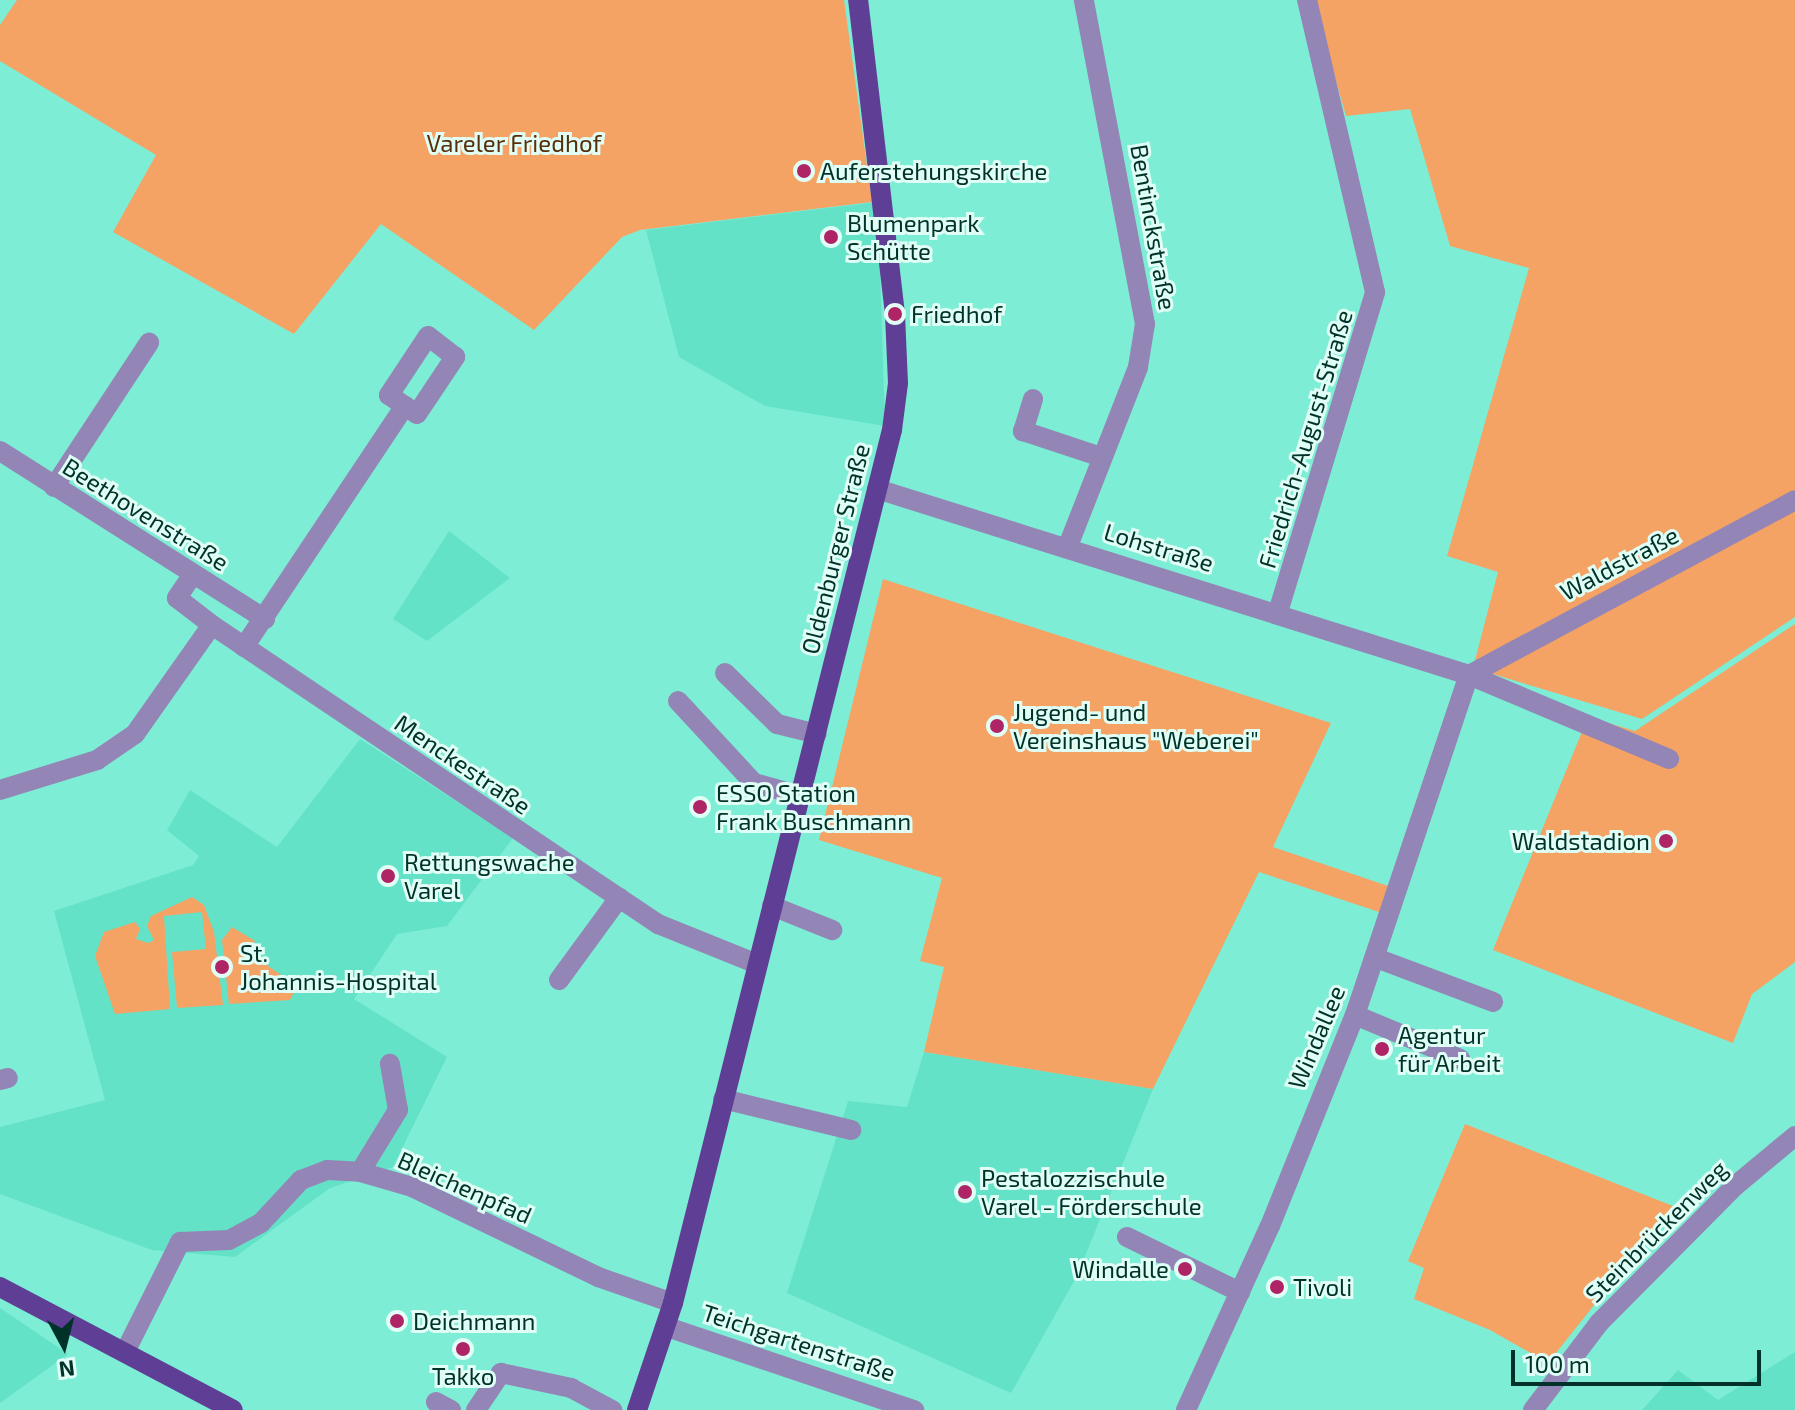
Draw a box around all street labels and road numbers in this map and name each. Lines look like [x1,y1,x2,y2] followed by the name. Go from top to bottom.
[1125,142,1183,312] street label: Bentinckstraße
[1252,306,1358,572] street label: Friedrich-August-Straße
[795,441,875,657] street label: Oldenburger Straße
[58,451,234,577] street label: Beethovenstraße
[1101,517,1217,577] street label: Lohstraße
[1555,520,1683,606] street label: Waldstraße
[390,708,536,820] street label: Menckestraße
[1281,981,1351,1093] street label: Windallee
[394,1145,536,1229] street label: Bleichenpfad
[1579,1154,1733,1308] street label: Steinbrückenweg
[699,1297,899,1387] street label: Teichgartenstraße

